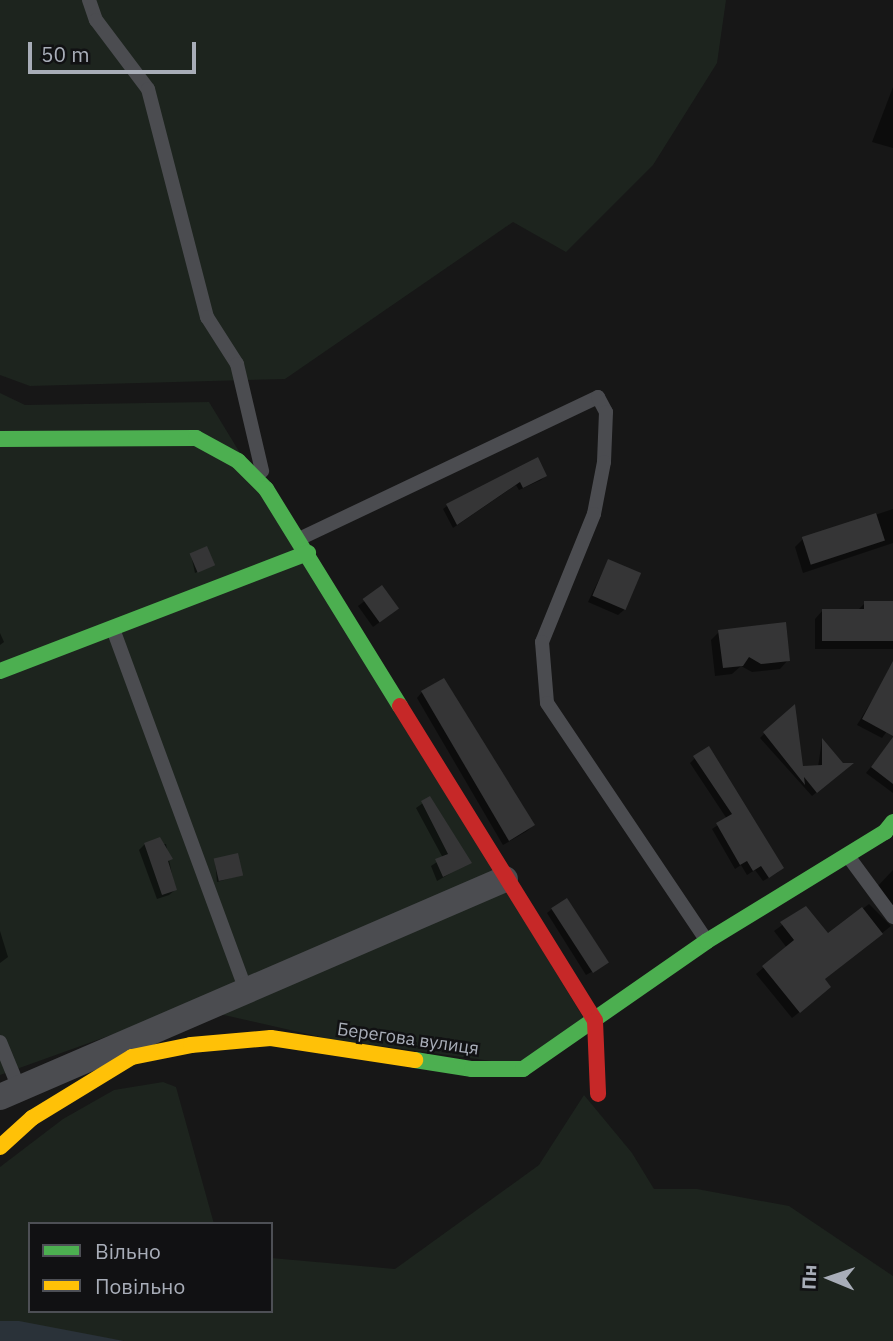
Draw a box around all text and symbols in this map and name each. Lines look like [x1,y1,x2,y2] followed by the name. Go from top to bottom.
[32,28,200,72] scale bar
[41,40,90,68] text: 50 m
[336,1018,480,1060] street label: Берегова вулиця
[28,1222,273,1313] legend
[95,1237,161,1265] text: Вільно
[795,1243,865,1313] north arrow
[797,1264,821,1290] text: Пн
[95,1272,185,1300] text: Повільно

